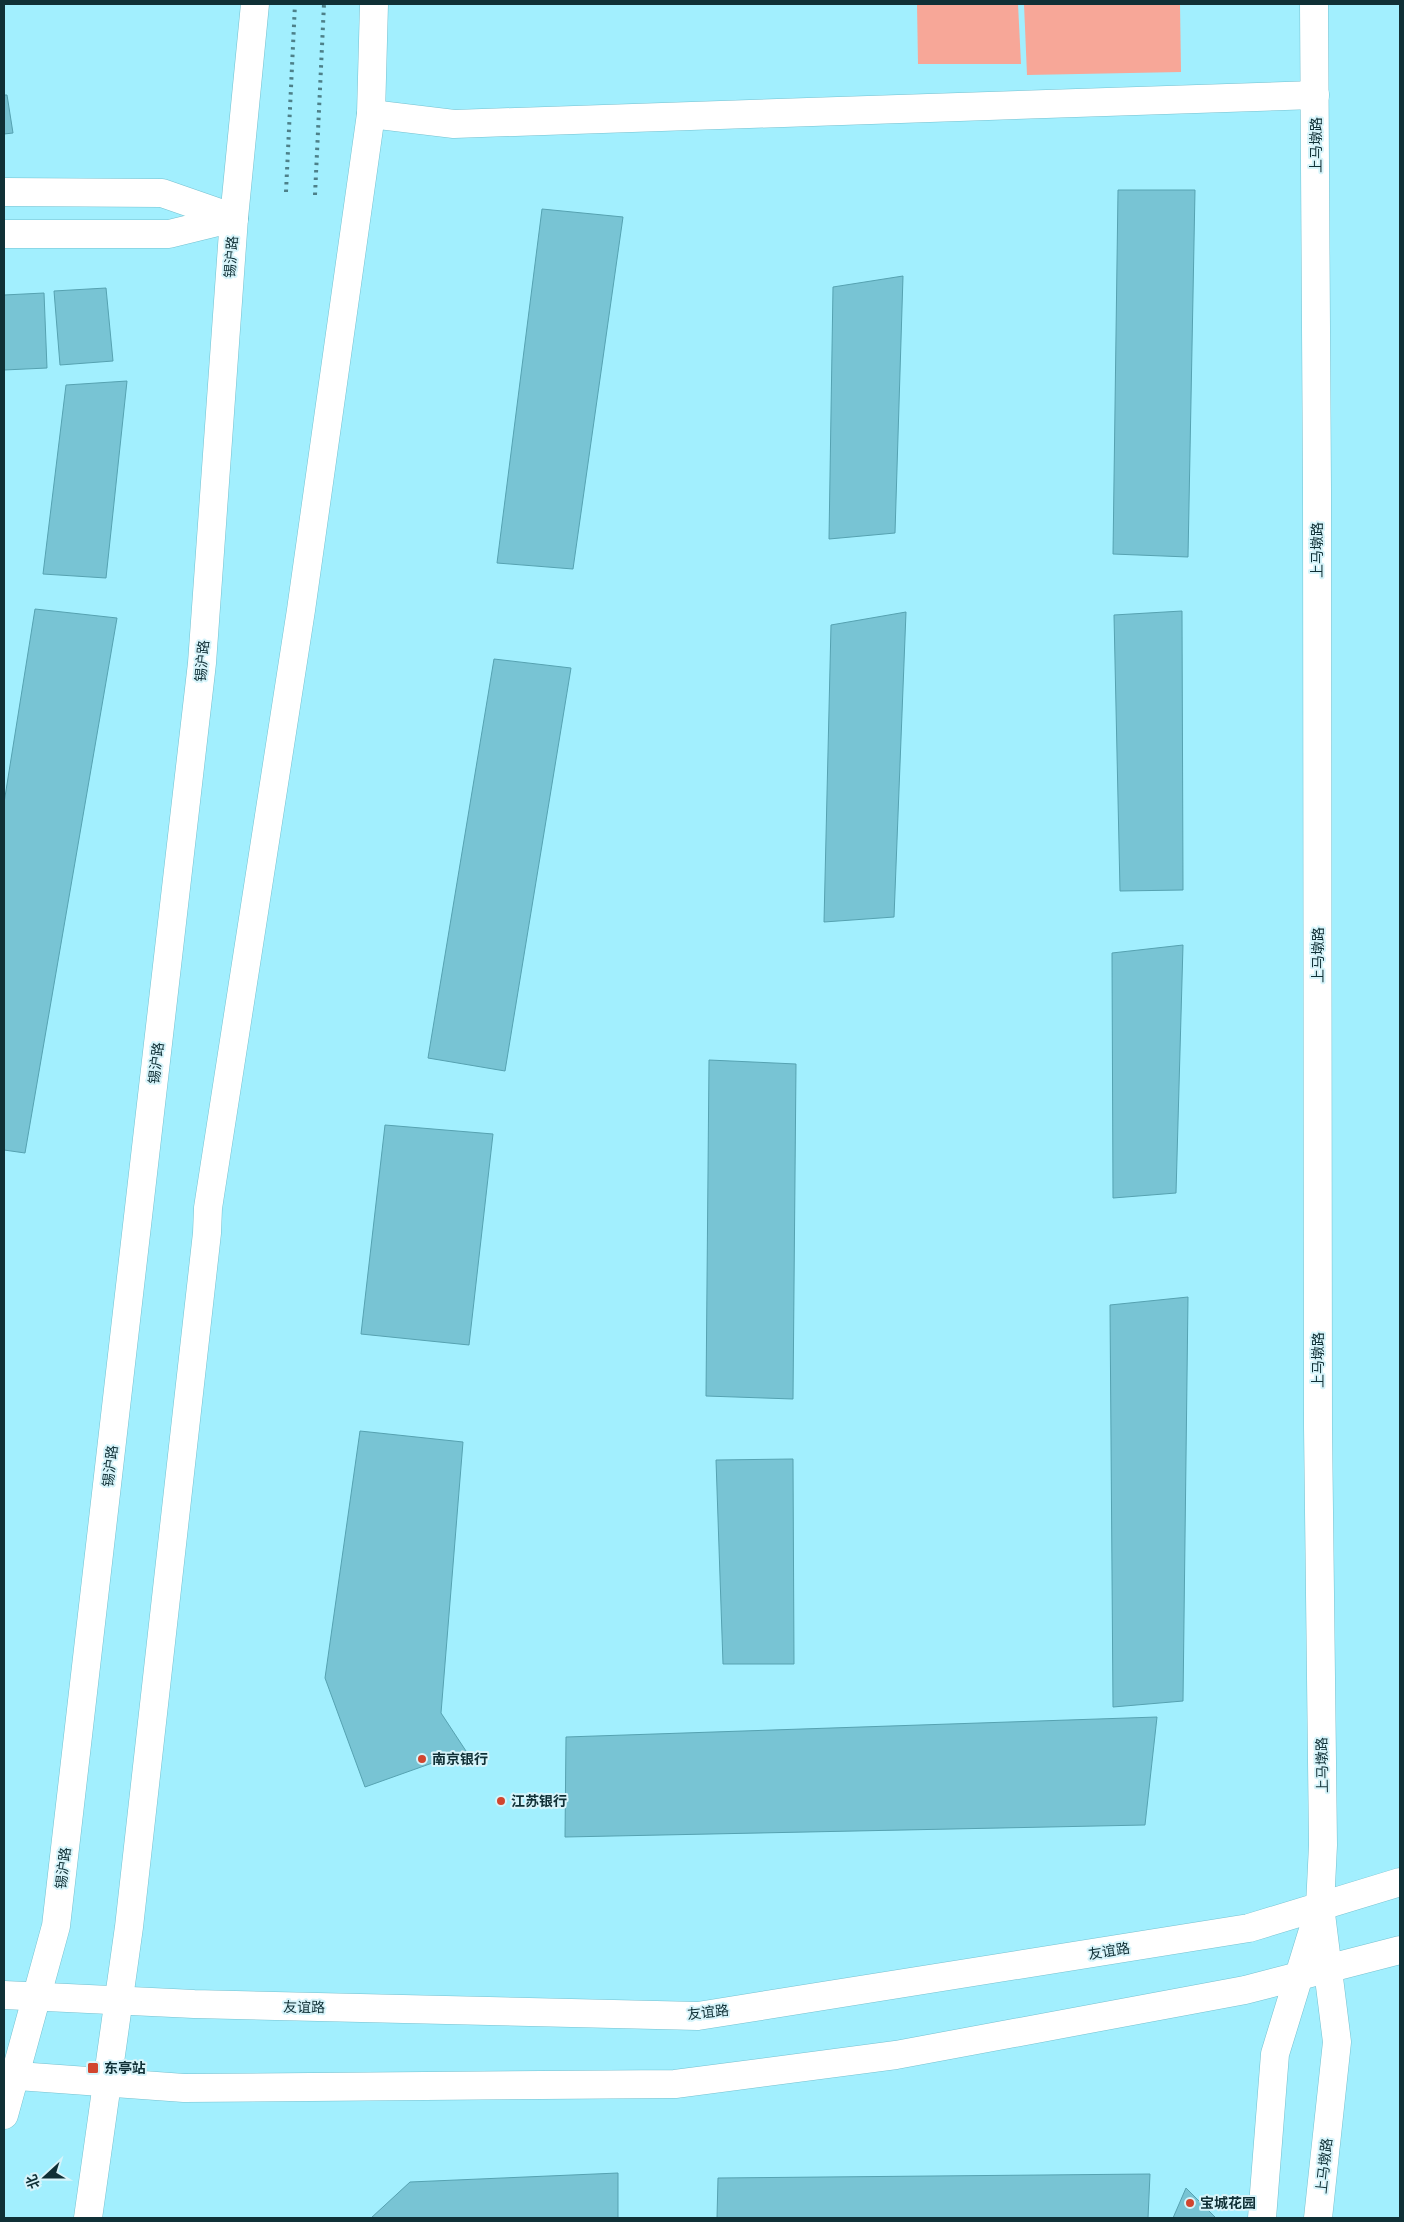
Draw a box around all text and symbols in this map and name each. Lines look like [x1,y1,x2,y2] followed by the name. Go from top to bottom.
[1307,117,1327,173] street label: 上马墩路
[221,235,243,279] street label: 锡沪路
[1308,522,1328,578] street label: 上马墩路
[191,639,215,683] street label: 锡沪路
[1309,927,1329,983] street label: 上马墩路
[145,1041,169,1085] street label: 锡沪路
[1309,1332,1329,1388] street label: 上马墩路
[99,1444,123,1488] street label: 锡沪路
[1313,1737,1333,1793] street label: 上马墩路
[432,1750,488,1770] place label: 南京银行
[416,1753,428,1765] marker: 南京银行
[511,1792,567,1812] place label: 江苏银行
[495,1795,507,1807] marker: 江苏银行
[52,1846,76,1890] street label: 锡沪路
[1087,1939,1131,1965] street label: 友谊路
[283,1998,325,2018] street label: 友谊路
[686,2001,730,2025] street label: 友谊路
[104,2059,146,2079] place label: 东亭站
[86,2061,100,2075] marker: 东亭站
[1312,2137,1338,2195] street label: 上马墩路
[20,2152,70,2202] north arrow
[22,2171,46,2191] text: 北
[1200,2194,1256,2214] place label: 宝城花园
[1184,2197,1196,2209] marker: 宝城花园

